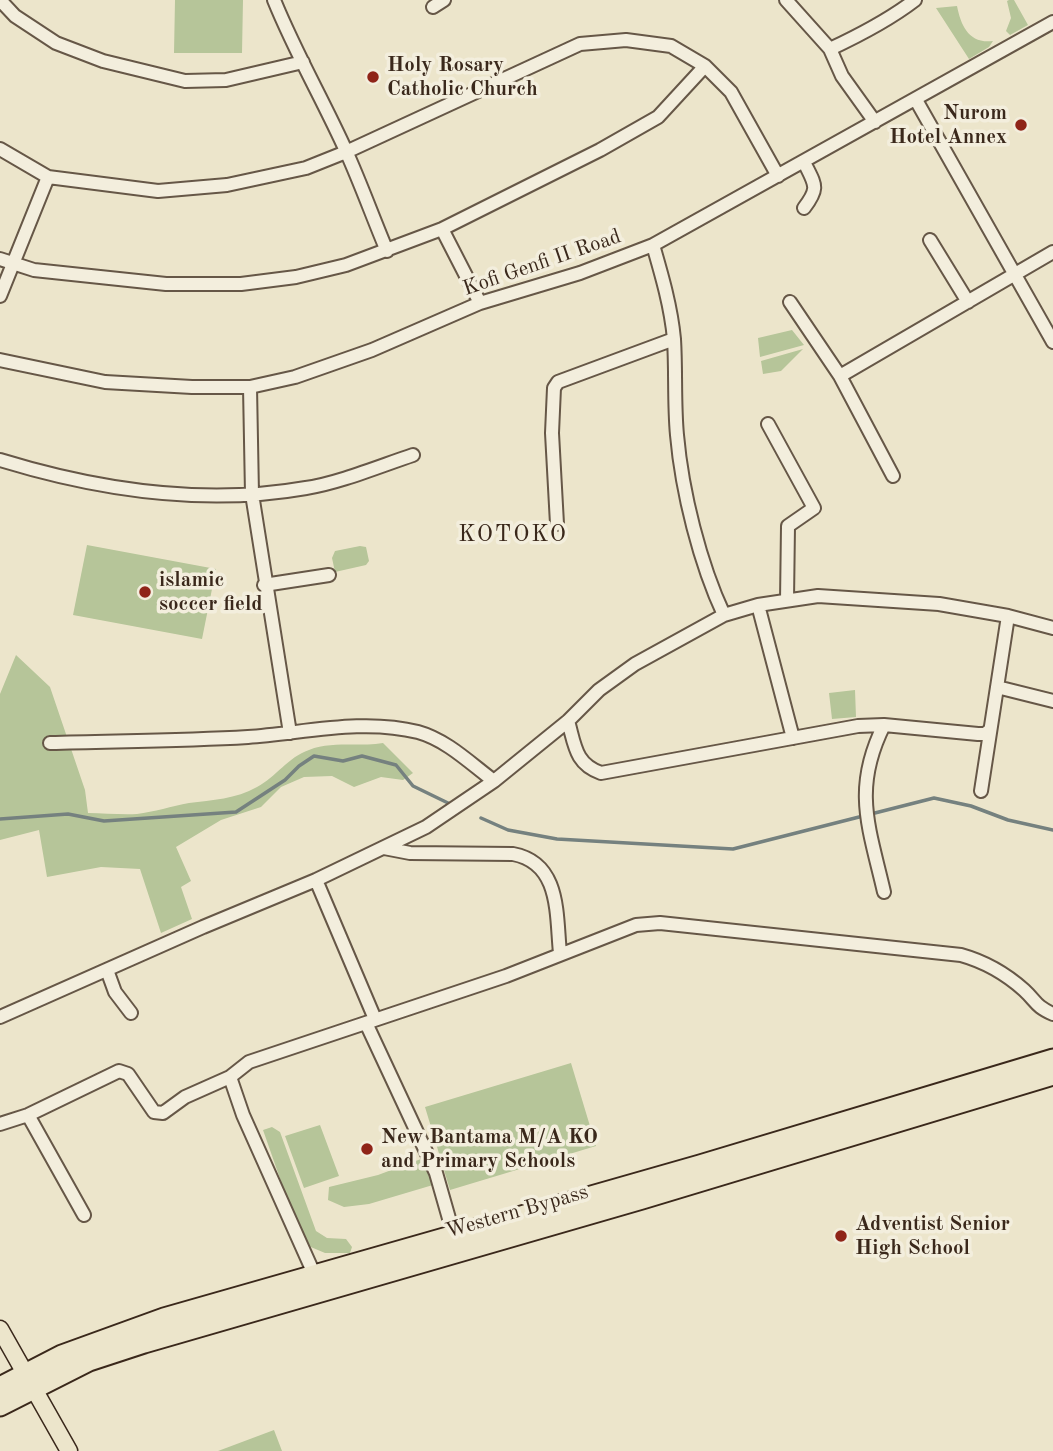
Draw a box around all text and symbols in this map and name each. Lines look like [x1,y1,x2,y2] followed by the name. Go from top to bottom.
[387,52,538,102] place label: Holy Rosary Catholic Church
[365,69,381,85] marker: Holy Rosary Catholic Church
[889,100,1007,150] place label: Nurom Hotel Annex
[1013,117,1029,133] marker: Nurom Hotel Annex
[460,224,624,302] street label: Kofi Genfi II Road
[459,521,567,549] district label: KOTOKO
[159,567,263,617] place label: islamic soccer field
[137,584,153,600] marker: islamic soccer field
[381,1124,598,1174] place label: New Bantama M/A KO and Primary Schools
[359,1141,375,1157] marker: New Bantama M/A KO and Primary Schools
[443,1180,591,1244] street label: Western Bypass
[855,1211,1010,1261] place label: Adventist Senior High School
[833,1228,849,1244] marker: Adventist Senior High School

